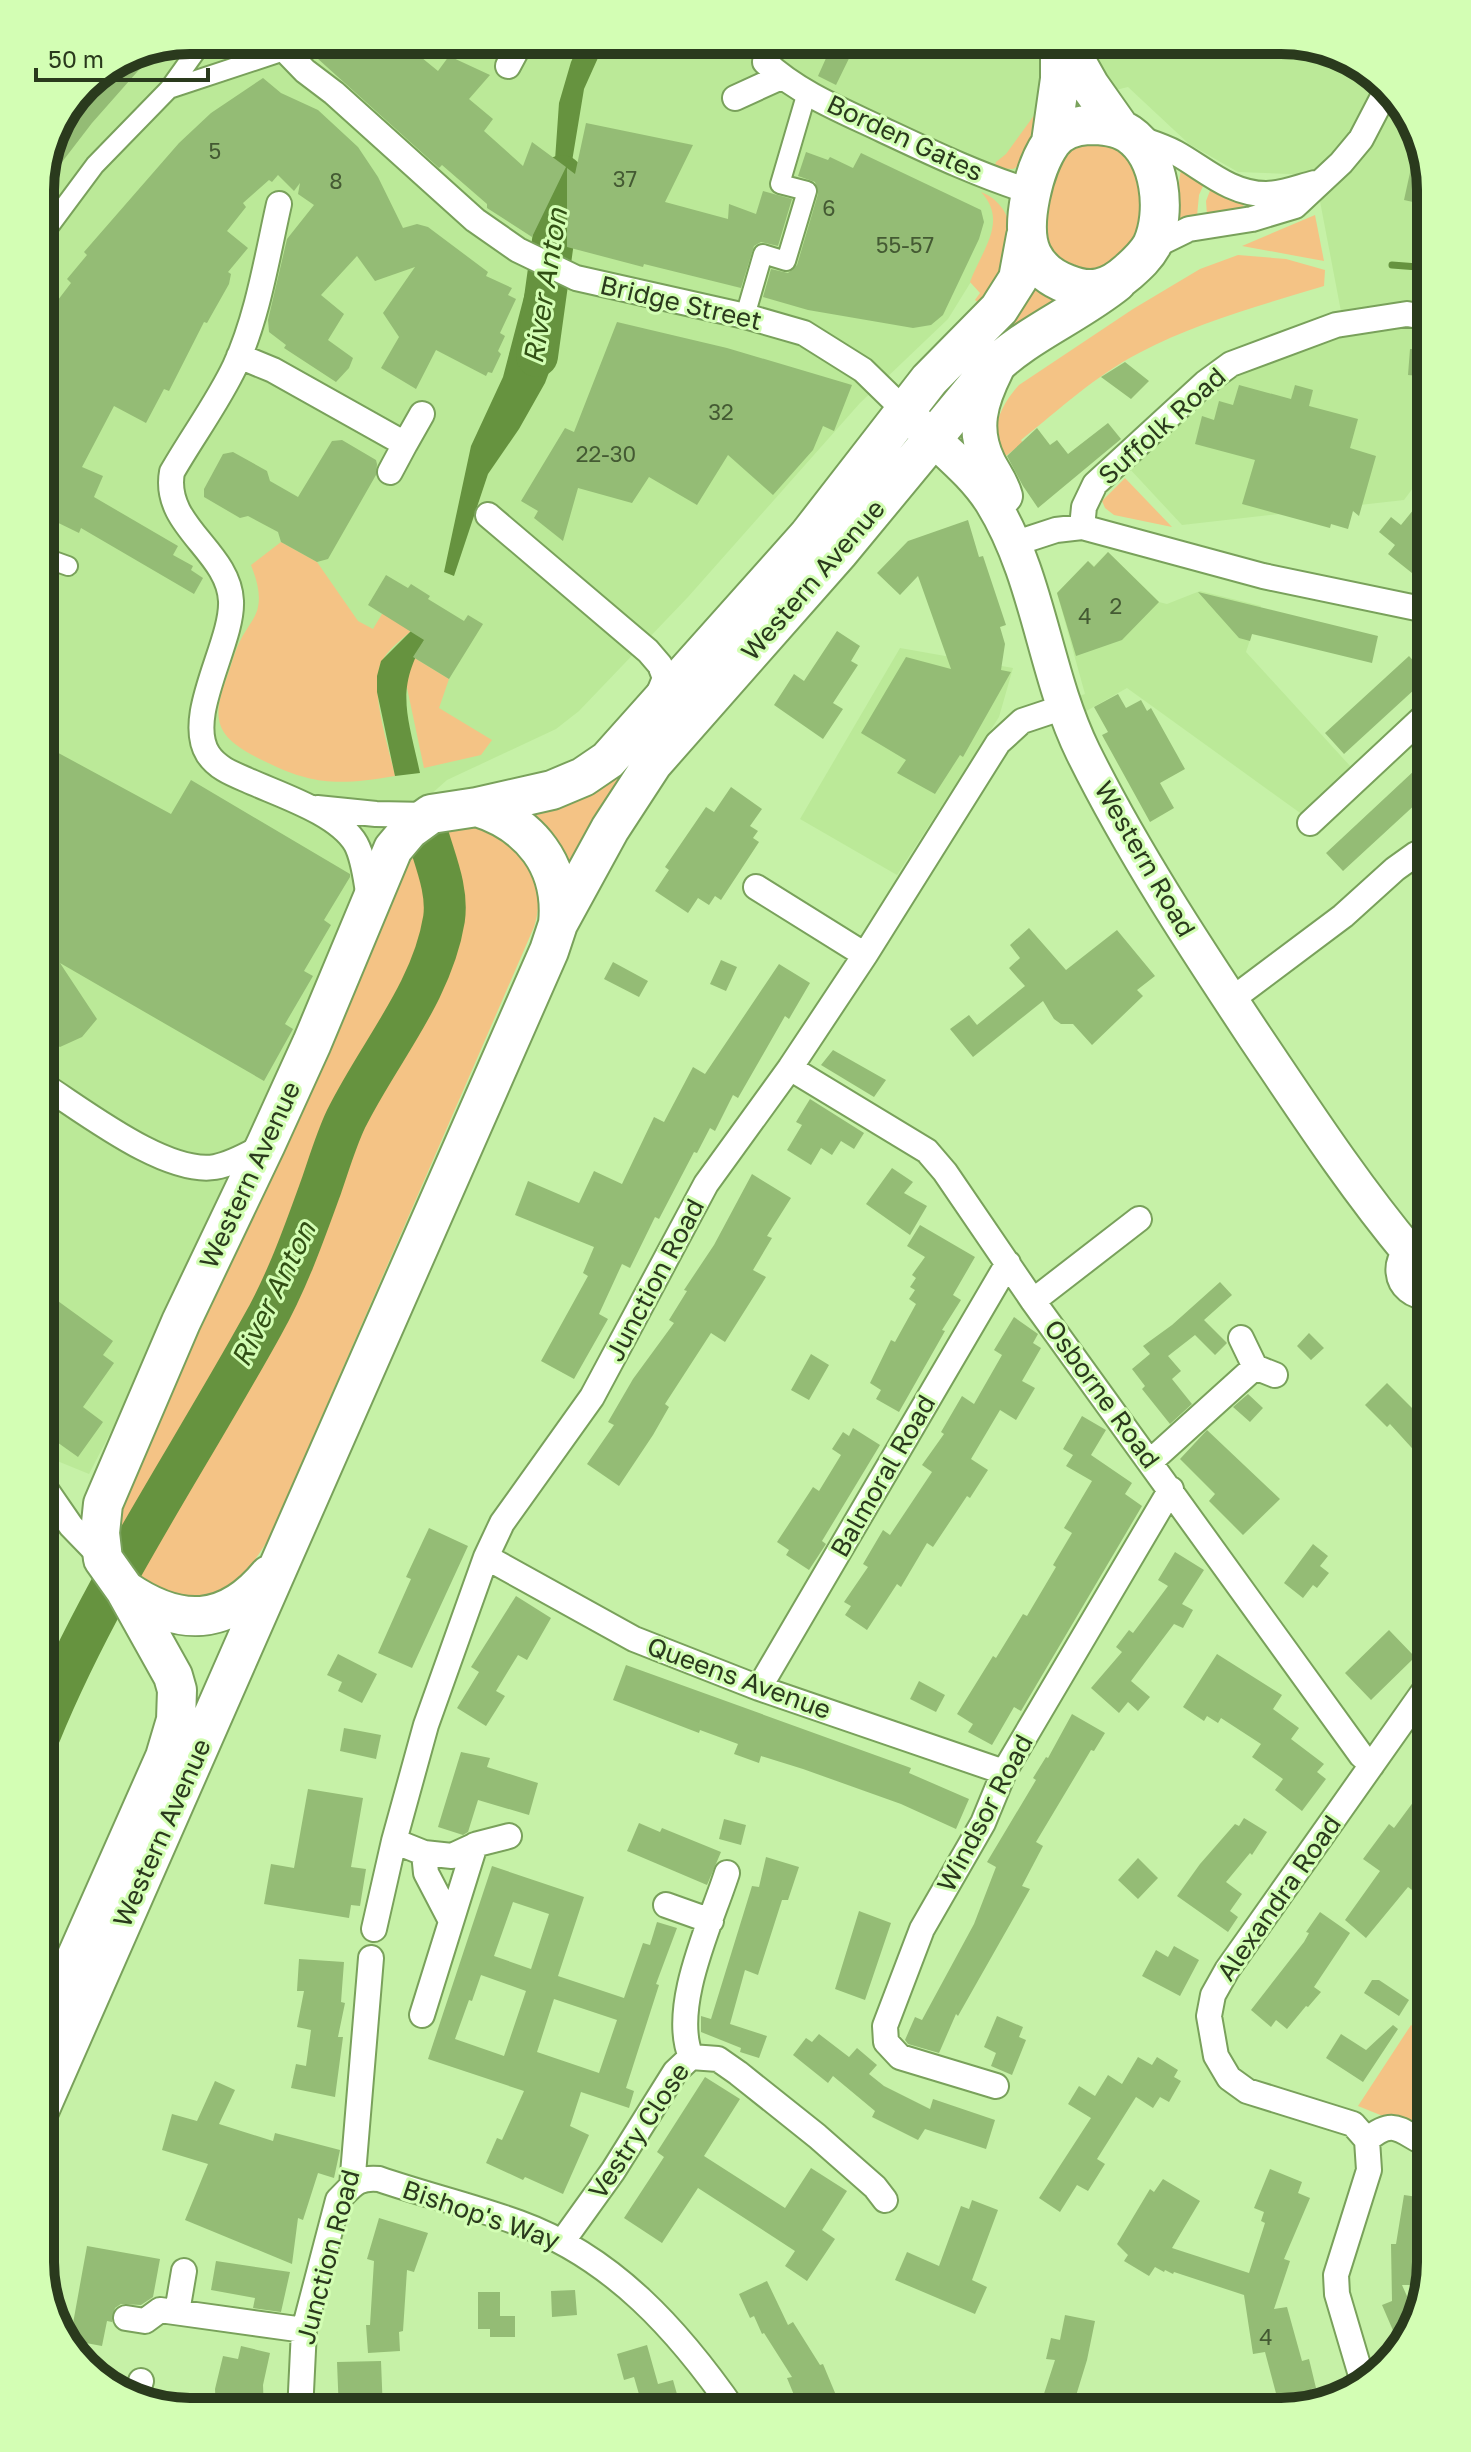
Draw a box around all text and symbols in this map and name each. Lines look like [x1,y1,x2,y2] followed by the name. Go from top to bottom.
[36,32,208,82] scale bar
[48,44,104,73] text: 50 m
[822,88,988,187] street label: Borden Gates
[209,137,221,164] house number: 5
[613,165,637,192] house number: 37
[329,167,343,194] house number: 8
[822,194,836,221] house number: 6
[516,204,573,366] water label: River Anton
[876,231,934,258] house number: 55-57
[597,269,765,336] street label: Bridge Street
[1092,361,1232,491] street label: Suffolk Road
[708,398,734,425] house number: 32
[576,440,636,467] house number: 22-30
[734,493,891,666] street label: Western Avenue
[1110,592,1122,619] house number: 2
[1078,602,1092,629] house number: 4
[1088,775,1203,942] street label: Western Road
[193,1076,306,1273] street label: Western Avenue
[599,1193,710,1366] street label: Junction Road
[223,1215,323,1371] water label: River Anton
[1038,1313,1167,1474] street label: Osborne Road
[824,1389,942,1562] street label: Balmoral Road
[643,1630,835,1725] street label: Queens Avenue
[930,1729,1039,1897] street label: Windsor Road
[106,1734,217,1932] street label: Western Avenue
[1210,1809,1347,1986] street label: Alexandra Road
[582,2057,695,2205] street label: Vestry Close
[289,2166,366,2348] street label: Junction Road
[399,2173,564,2256] street label: Bishop's Way
[1259,2323,1273,2350] house number: 4

